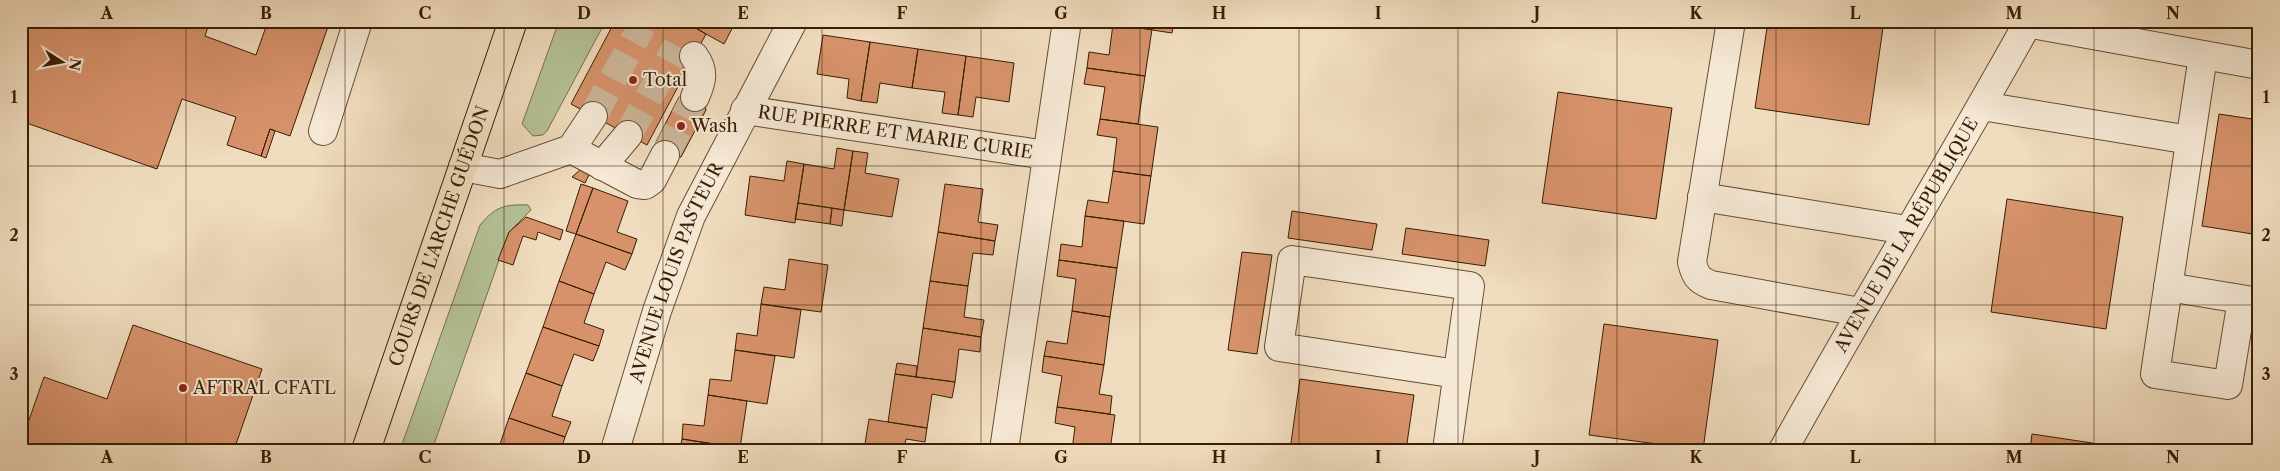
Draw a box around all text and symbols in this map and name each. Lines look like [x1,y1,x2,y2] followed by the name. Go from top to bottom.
[100,3,114,23] text: A
[260,3,272,23] text: B
[419,3,431,23] text: C
[577,3,591,23] text: D
[737,3,749,23] text: E
[897,3,908,23] text: F
[1054,3,1068,23] text: G
[1212,3,1226,23] text: H
[1375,3,1382,23] text: I
[1531,3,1540,23] text: J
[1690,3,1704,23] text: K
[1849,3,1861,23] text: L
[2006,3,2023,23] text: M
[2166,3,2180,23] text: N
[38,38,88,88] north arrow
[65,57,85,72] text: N
[643,69,687,91] place label: Total
[627,74,639,86] marker: Total
[10,87,18,107] text: 1
[2262,87,2270,107] text: 1
[756,101,1034,164] street label: RUE PIERRE ET MARIE CURIE
[384,103,494,369] street label: COURS DE L'ARCHE GUÉDON
[1829,114,1983,357] street label: AVENUE DE LA RÉPUBLIQUE
[690,115,738,137] place label: Wash
[675,120,687,132] marker: Wash
[625,158,728,386] street label: AVENUE LOUIS PASTEUR
[9,225,19,245] text: 2
[2261,225,2271,245] text: 2
[9,364,19,384] text: 3
[2261,364,2271,384] text: 3
[192,377,336,399] place label: AFTRAL CFATL
[177,382,189,394] marker: AFTRAL CFATL
[100,447,114,467] text: A
[260,447,272,467] text: B
[419,447,431,467] text: C
[577,447,591,467] text: D
[737,447,749,467] text: E
[897,447,908,467] text: F
[1054,447,1068,467] text: G
[1212,447,1226,467] text: H
[1375,447,1382,467] text: I
[1531,447,1540,467] text: J
[1690,447,1704,467] text: K
[1849,447,1861,467] text: L
[2006,447,2023,467] text: M
[2166,447,2180,467] text: N

